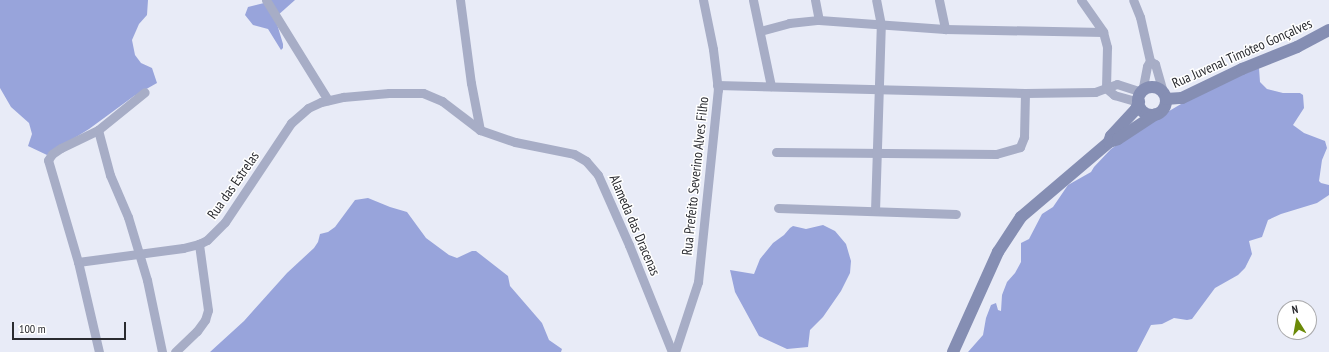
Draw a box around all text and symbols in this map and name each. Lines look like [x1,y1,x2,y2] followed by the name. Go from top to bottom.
[1169,14,1315,92] street label: Rua Juvenal Timóteo Gonçalves
[678,96,712,256] street label: Rua Prefeito Severino Alves Filho
[204,148,262,222] street label: Rua das Estrelas
[606,172,664,278] street label: Alameda das Dracenas
[1277,300,1317,340] north arrow
[1291,302,1299,317] text: N
[14,314,128,340] scale bar
[19,321,46,336] text: 100 m

